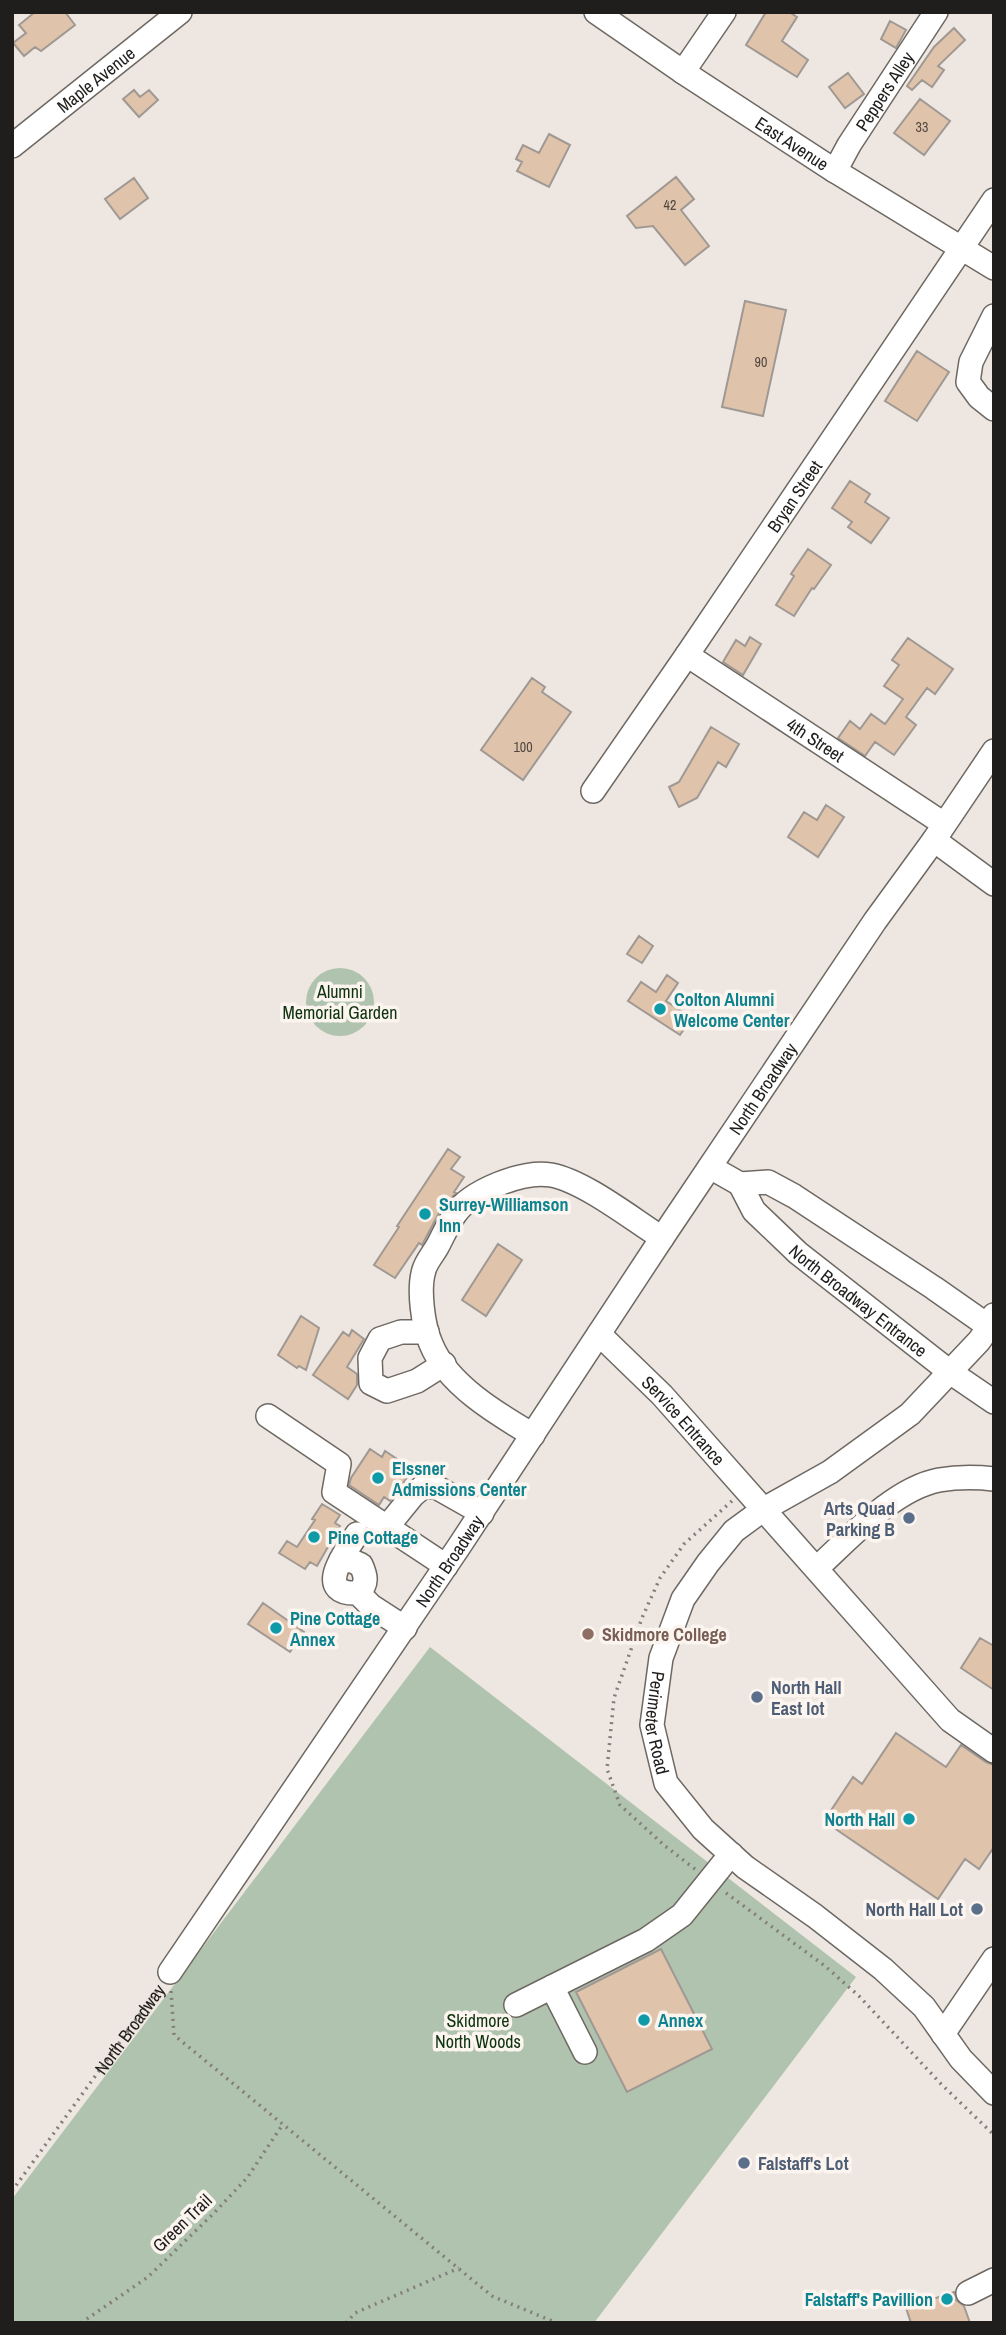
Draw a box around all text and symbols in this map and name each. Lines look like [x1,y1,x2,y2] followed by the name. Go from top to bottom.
[51,40,140,118] street label: Maple Avenue
[849,46,920,136] street label: Peppers Alley
[751,110,834,176] street label: East Avenue
[916,118,928,136] house number: 33
[664,196,676,214] house number: 42
[755,353,767,371] house number: 90
[761,455,828,537] street label: Bryan Street
[782,712,849,768] street label: 4th Street
[513,738,533,756] house number: 100
[283,979,397,1025] park label: Alumni Memorial Garden
[674,987,790,1033] place label: Colton Alumni Welcome Center
[652,1001,668,1017] marker: Colton Alumni Welcome Center
[723,1037,803,1139] street label: North Broadway
[439,1192,568,1238] place label: Surrey-Williamson Inn
[417,1206,433,1222] marker: Surrey-Williamson Inn
[784,1239,933,1362] street label: North Broadway Entrance
[637,1370,731,1471] street label: Service Entrance
[392,1456,527,1502] place label: Elssner Admissions Center
[370,1470,386,1486] marker: Elssner Admissions Center
[824,1496,895,1542] place label: Arts Quad Parking B
[409,1509,489,1612] street label: North Broadway
[901,1510,917,1526] marker: Arts Quad Parking B
[328,1525,418,1550] place label: Pine Cottage
[306,1529,322,1545] marker: Pine Cottage
[290,1606,380,1652] place label: Pine Cottage Annex
[268,1620,284,1636] marker: Pine Cottage Annex
[602,1622,727,1647] place label: Skidmore College
[580,1626,596,1642] marker: Skidmore College
[639,1670,676,1777] street label: Perimeter Road
[771,1675,842,1721] place label: North Hall East lot
[749,1689,765,1705] marker: North Hall East lot
[824,1807,895,1832] place label: North Hall
[901,1811,917,1827] marker: North Hall
[865,1897,963,1922] place label: North Hall Lot
[969,1901,985,1917] marker: North Hall Lot
[88,1978,171,2079] street label: North Broadway
[435,2008,521,2054] park label: Skidmore North Woods
[658,2008,704,2033] place label: Annex
[636,2012,652,2028] marker: Annex
[758,2151,849,2176] place label: Falstaff's Lot
[736,2155,752,2171] marker: Falstaff's Lot
[147,2188,217,2258] street label: Green Trail
[805,2287,933,2312] place label: Falstaff's Pavillion
[939,2291,955,2307] marker: Falstaff's Pavillion

